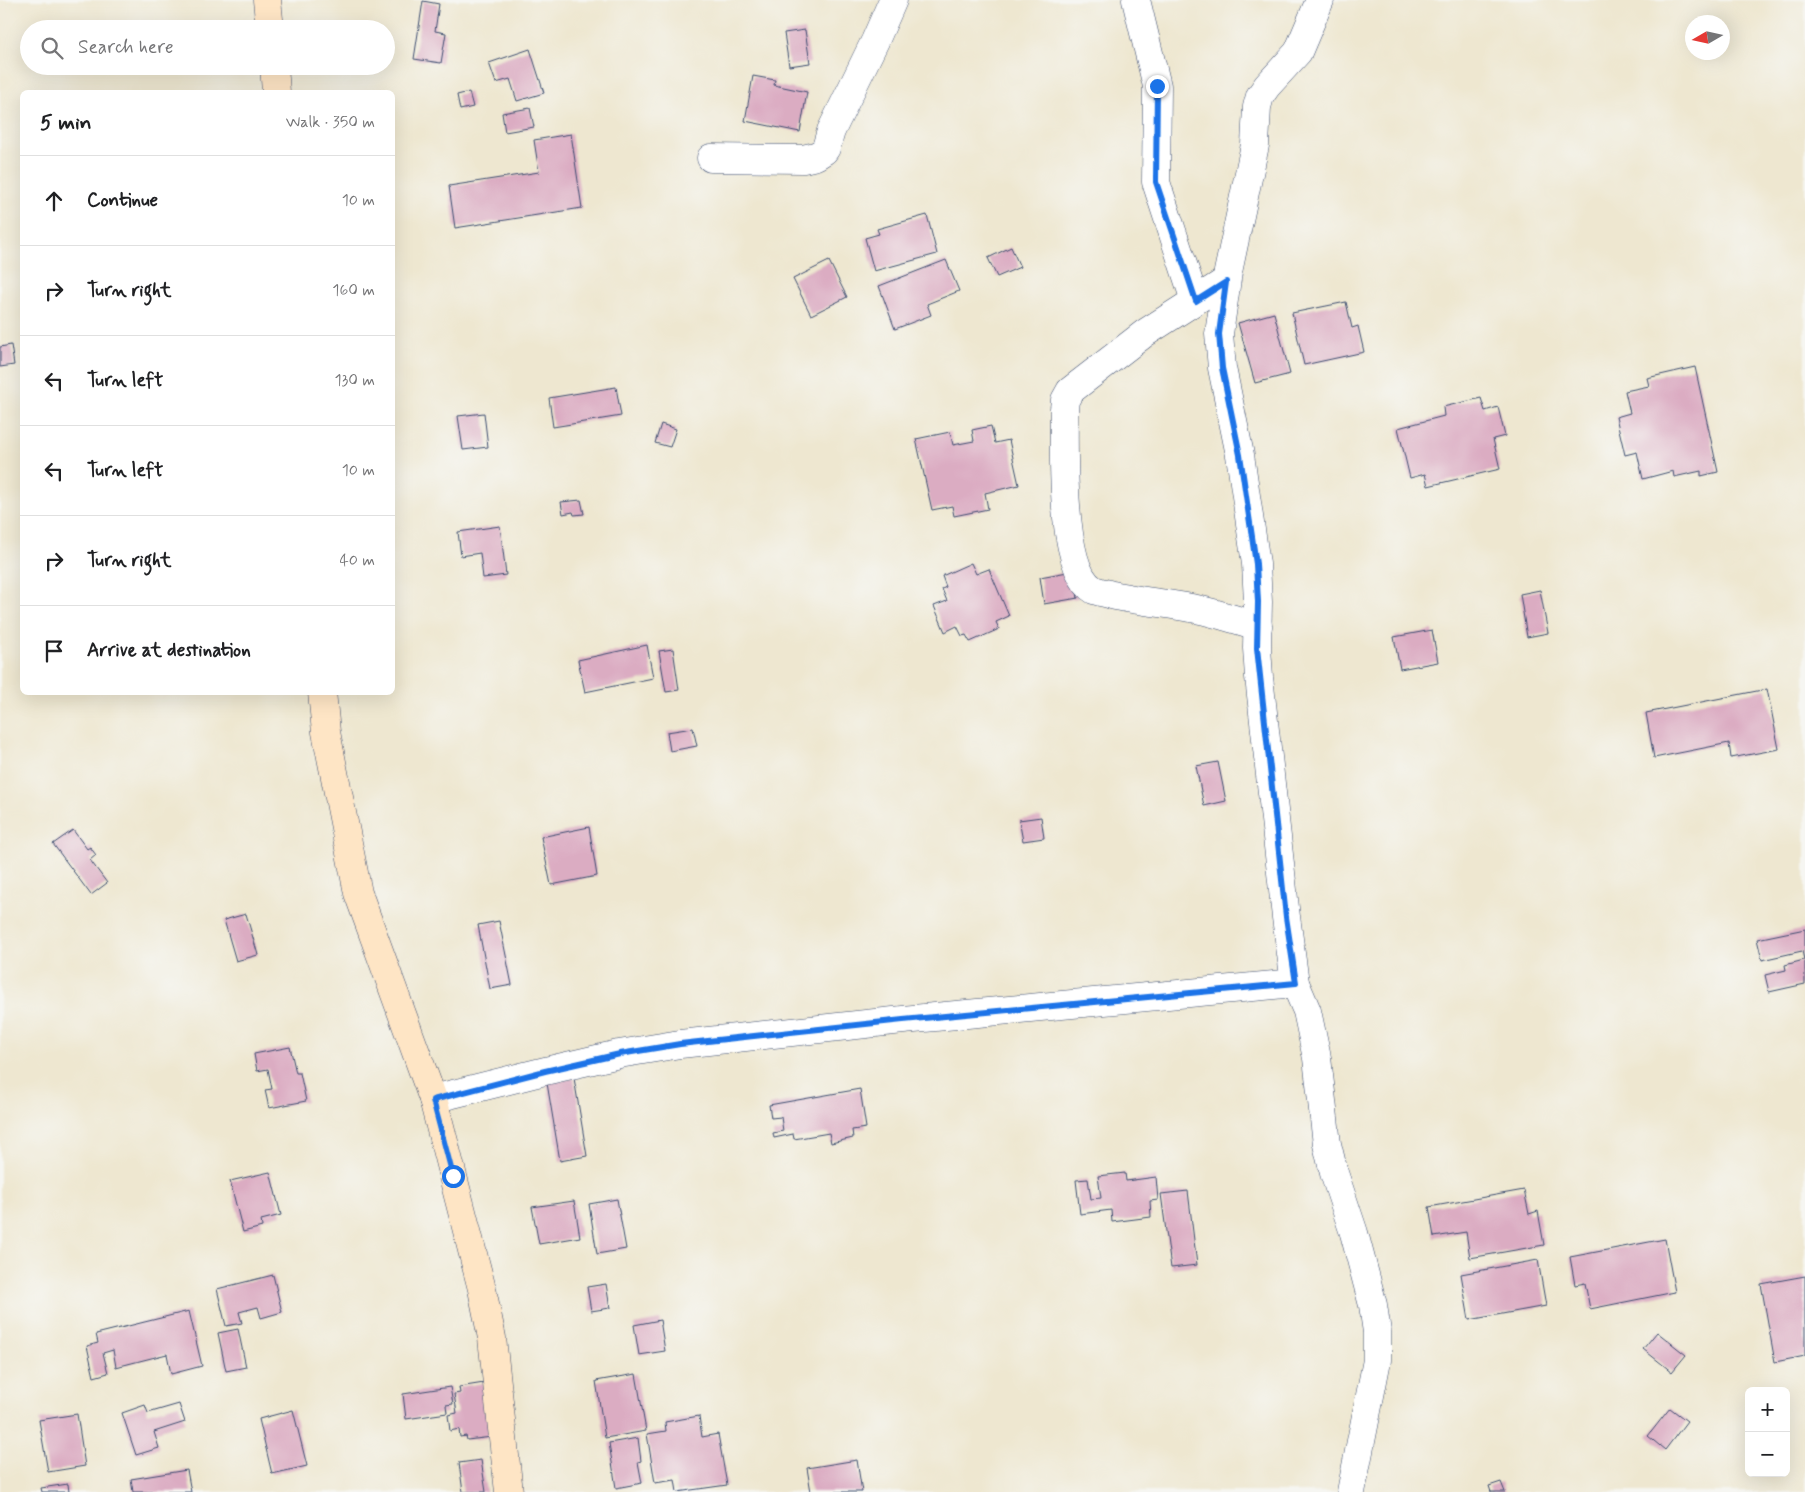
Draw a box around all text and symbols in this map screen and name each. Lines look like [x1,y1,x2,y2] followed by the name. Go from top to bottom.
[1685,15,1730,60] north arrow
[20,20,395,75] search box
[38,34,66,62] icon: search
[78,35,174,60] text: Search here
[1146,75,1169,98] route end
[40,109,92,137] text: 5 min
[286,112,375,133] text: Walk · 350 m
[40,187,68,215] icon: ahead
[87,188,158,213] text: Continue
[342,190,375,211] text: 10 m
[40,277,68,305] icon: right
[87,278,171,303] text: Turn right
[332,280,375,301] text: 160 m
[40,367,68,395] icon: left
[87,368,163,393] text: Turn left
[334,370,375,391] text: 130 m
[40,457,68,485] icon: left
[87,458,163,483] text: Turn left
[342,460,375,481] text: 10 m
[40,547,68,575] icon: right
[87,548,171,573] text: Turn right
[339,550,375,571] text: 40 m
[40,637,68,665] icon: arrive
[87,638,251,663] text: Arrive at destination
[442,1165,465,1188] route start
[1745,1387,1790,1477] map controls
[1745,1387,1790,1432] button: +
[1745,1432,1790,1477] button: −

